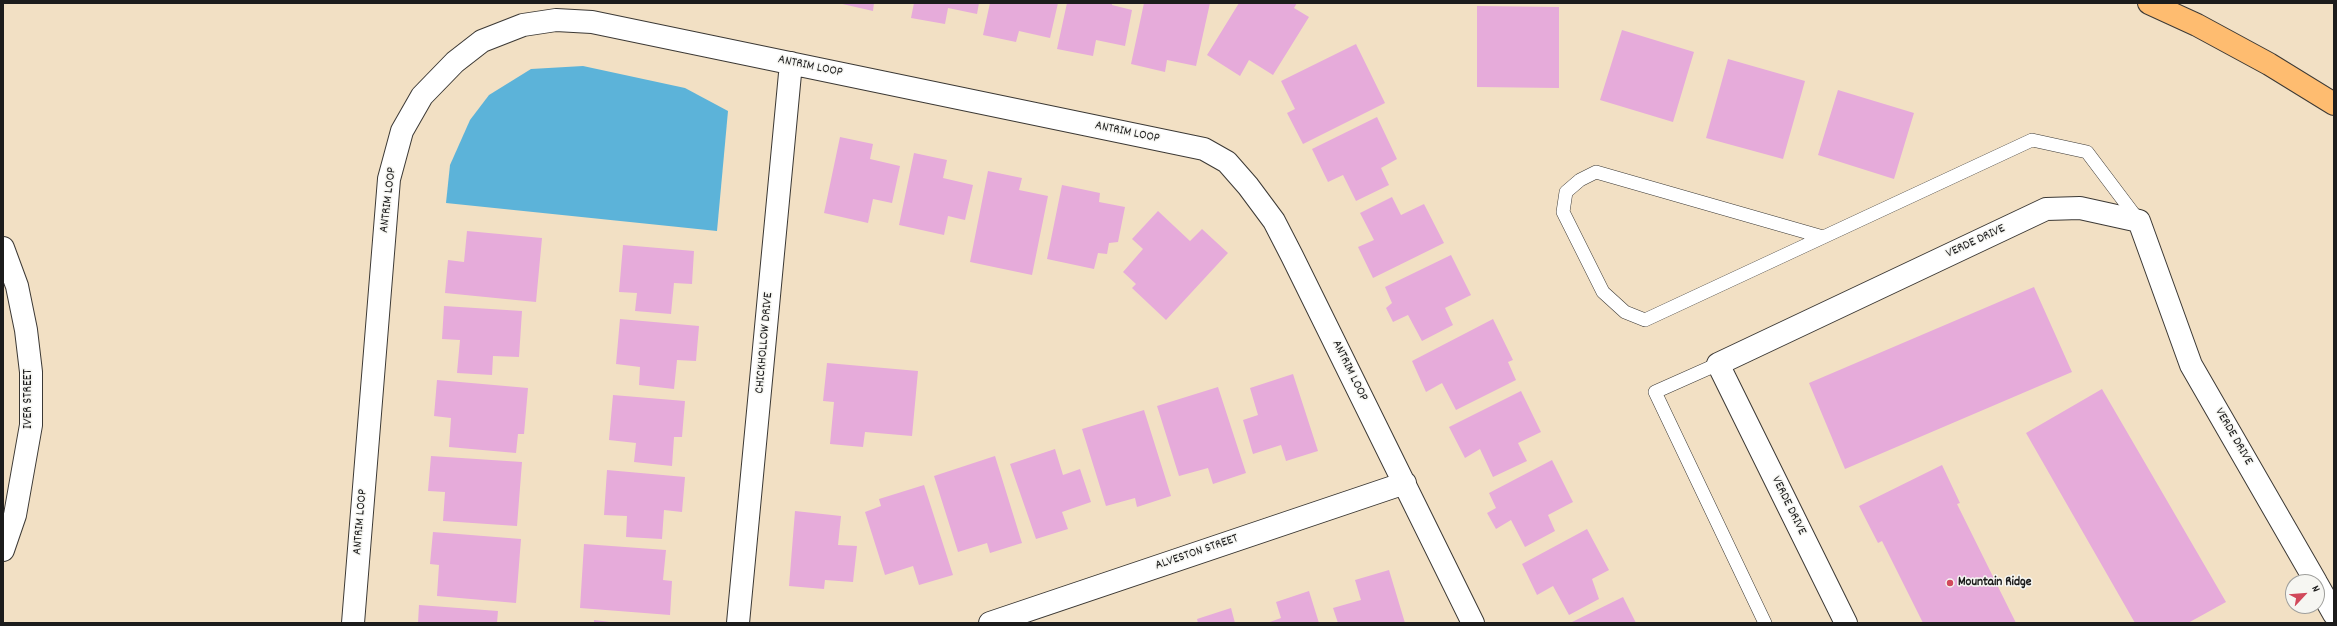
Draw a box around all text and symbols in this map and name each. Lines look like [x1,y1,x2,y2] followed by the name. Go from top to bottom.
[776,53,844,81] street label: ANTRIM LOOP
[1093,119,1161,147] street label: ANTRIM LOOP
[377,166,401,234] street label: ANTRIM LOOP
[1944,222,2008,262] street label: VERDE DRIVE
[753,292,777,394] street label: CHICKHOLLOW DRIVE
[1328,338,1370,404] street label: ANTRIM LOOP
[21,369,37,429] street label: IVER STREET
[2210,406,2256,468] street label: VERDE DRIVE
[1767,474,1809,538] street label: VERDE DRIVE
[350,489,372,555] street label: ANTRIM LOOP
[1154,532,1240,574] street label: ALVESTON STREET
[2285,574,2325,614] north arrow
[1958,575,2031,591] place label: Mountain Ridge
[1945,578,1955,588] marker: Mountain Ridge
[2307,583,2323,595] text: N

